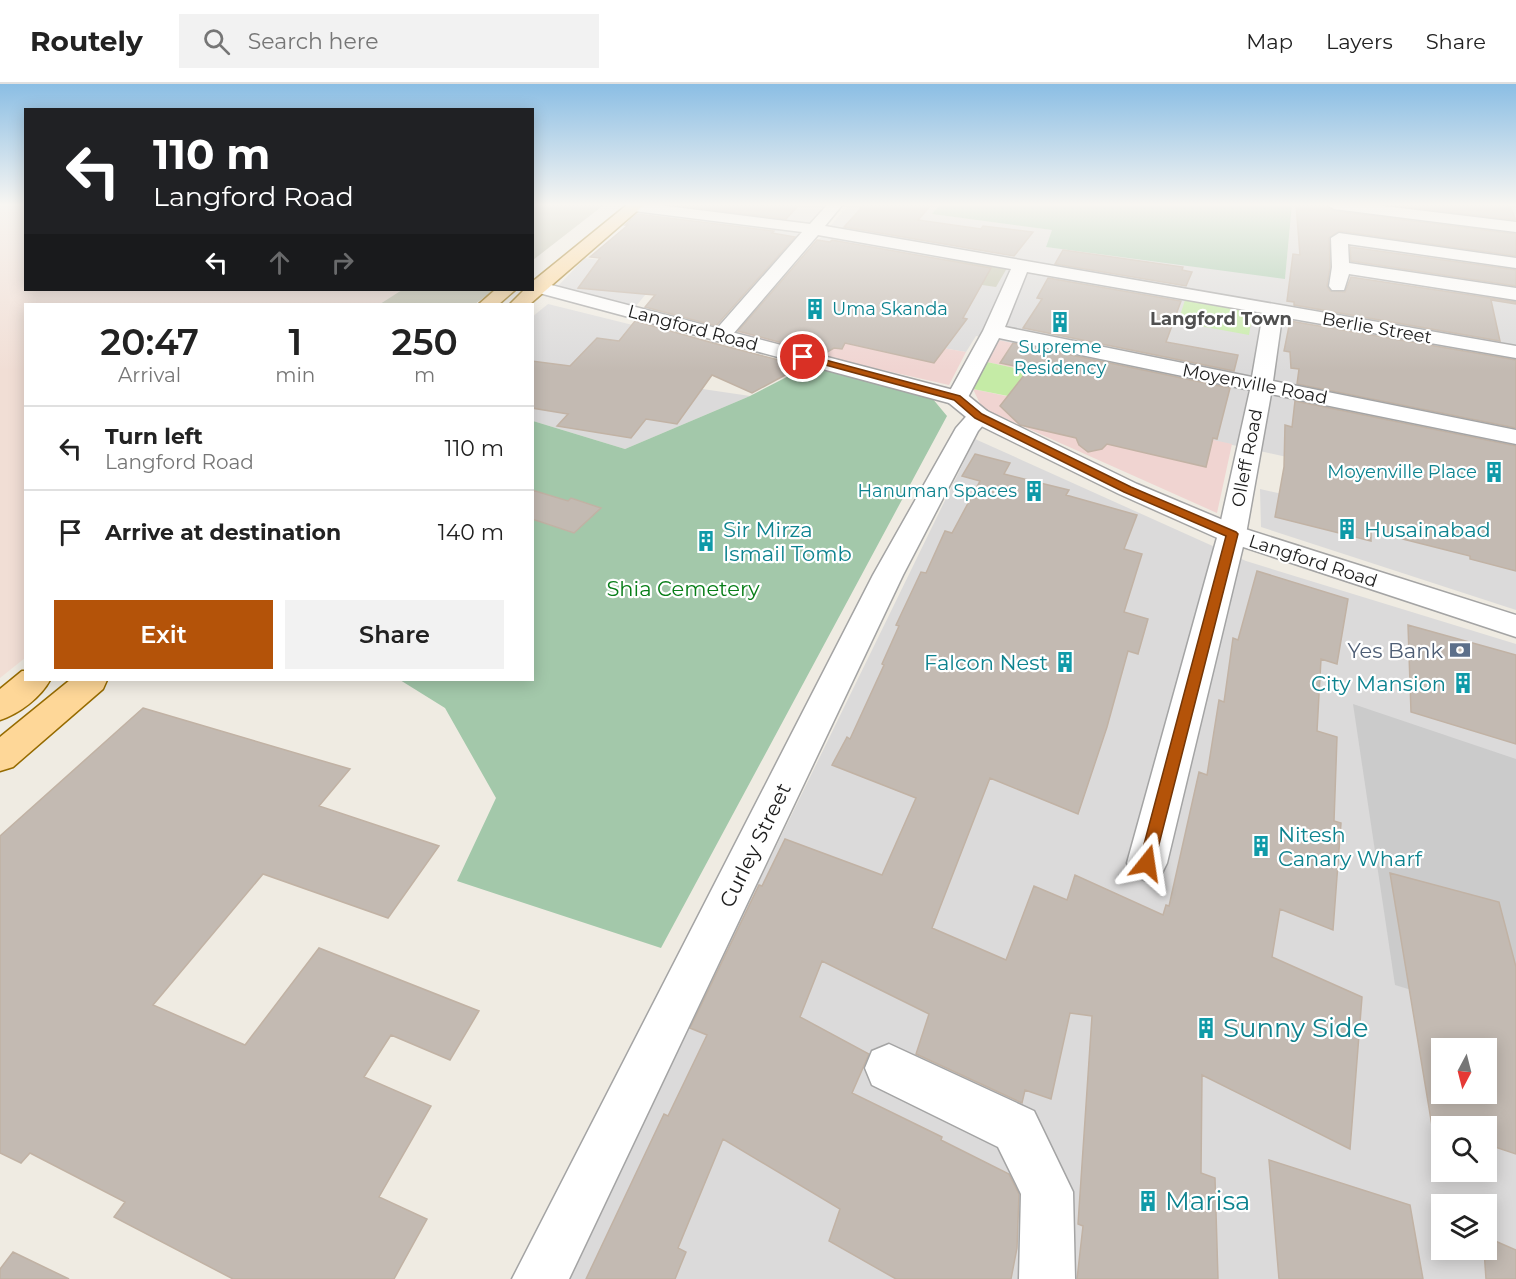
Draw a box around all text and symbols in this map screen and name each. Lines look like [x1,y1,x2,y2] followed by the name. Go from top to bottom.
[179,14,599,68] search box
[30,24,143,58] text: Routely
[200,25,233,58] icon: search
[248,28,379,55] text: Search here
[1246,29,1293,54] text: Map
[1326,29,1393,54] text: Layers
[1426,29,1486,54] text: Share
[153,128,270,180] text: 110 m
[54,132,132,210] icon: left
[153,180,354,213] text: Langford Road
[200,246,233,279] icon: left
[263,246,296,279] icon: ahead
[326,246,359,279] icon: right
[803,297,827,321] building icon: Uma Skanda
[832,298,948,320] place label: Uma Skanda
[625,300,761,356] street label: Langford Road
[1150,308,1292,330] district label: Langford Town
[1320,308,1434,348] street label: Berlie Street
[1048,310,1072,334] building icon: Supreme Residency
[100,320,199,364] text: 20:47
[288,320,302,364] text: 1
[392,320,458,364] text: 250
[777,331,828,382] pin
[1014,336,1107,379] place label: Supreme Residency
[786,340,819,373] icon: arrive
[1181,359,1329,409] street label: Moyenville Road
[118,363,181,387] text: Arrival
[275,363,315,387] text: min
[414,363,435,387] text: m
[1227,407,1267,509] street label: Olleff Road
[105,423,203,450] text: Turn left
[54,432,87,465] icon: left
[444,435,504,462] text: 110 m
[105,450,254,474] text: Langford Road
[1482,460,1506,484] building icon: Moyenville Place
[1327,461,1477,483] place label: Moyenville Place
[1022,479,1046,503] building icon: Hanuman Spaces
[857,480,1017,502] place label: Hanuman Spaces
[54,516,87,549] icon: arrive
[723,517,852,566] place label: Sir Mirza Ismail Tomb
[1335,517,1359,541] building icon: Husainabad
[1364,517,1491,542] place label: Husainabad
[105,519,341,546] text: Arrive at destination
[438,519,504,546] text: 140 m
[694,529,718,553] building icon: Sir Mirza Ismail Tomb
[1246,530,1380,592] street label: Langford Road
[606,576,760,601] park label: Shia Cemetery
[54,600,273,669] button: Exit
[285,600,504,669] button: Share
[1348,638,1443,663] place label: Yes Bank
[1448,638,1472,662] bank icon: Yes Bank
[924,650,1048,675] place label: Falcon Nest
[1053,650,1077,674] building icon: Falcon Nest
[1311,671,1446,696] place label: City Mansion
[1451,671,1475,695] building icon: City Mansion
[714,779,796,911] street label: Curley Street
[1278,822,1423,871] place label: Nitesh Canary Wharf
[1115,831,1179,895] position arrow
[1249,834,1273,858] building icon: Nitesh Canary Wharf
[1223,1012,1368,1044] place label: Sunny Side
[1194,1016,1218,1040] building icon: Sunny Side
[1431,1038,1497,1104] north arrow
[1431,1038,1497,1260] map controls
[1431,1116,1497,1182] button: search
[1165,1185,1250,1217] place label: Marisa
[1136,1189,1160,1213] building icon: Marisa
[1431,1194,1497,1260] button: layers

